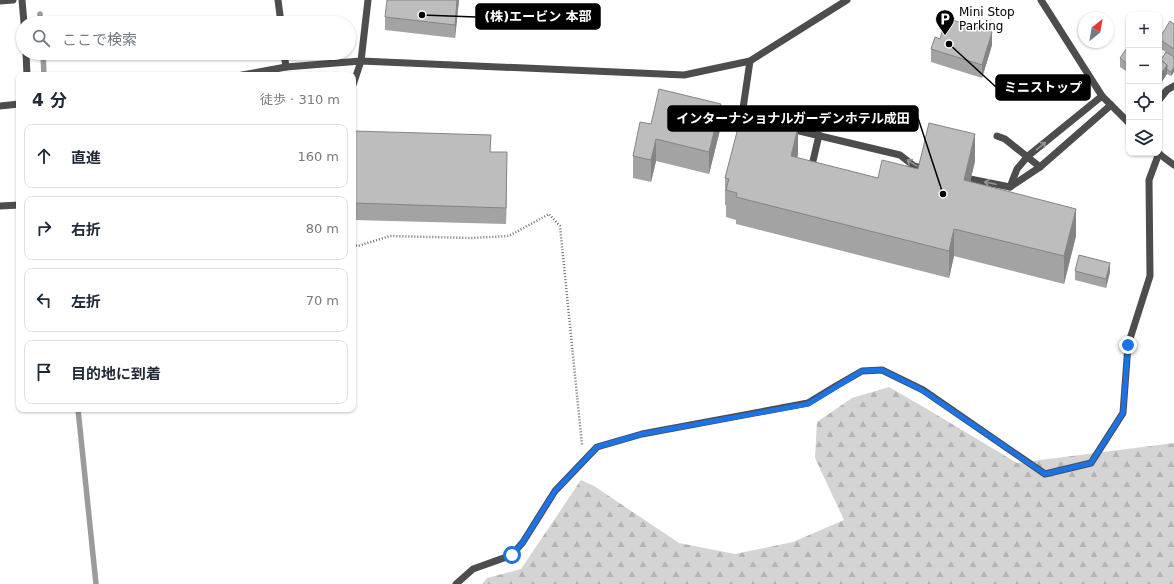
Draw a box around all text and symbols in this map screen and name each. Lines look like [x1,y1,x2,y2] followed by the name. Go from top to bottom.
[476,4,600,29] callout: (株)エービン 本部
[959,5,1015,33] place label: Mini Stop Parking
[934,8,956,36] parking icon: Mini Stop Parking
[484,9,592,24] text: (株)エービン 本部
[1078,12,1114,48] north arrow
[1126,12,1162,156] map controls
[1126,12,1162,48] button: +
[16,16,356,60] search box
[30,27,52,49] icon: search
[62,31,137,49] text: ここで検索
[1126,48,1162,84] button: −
[996,75,1090,100] callout: ミニストップ
[1004,80,1082,95] text: ミニストップ
[1126,84,1162,120] button: locate
[32,90,67,110] text: 4 分
[260,92,340,107] text: 徒歩 · 310 m
[668,106,918,131] callout: インターナショナルガーデンホテル成田
[676,111,910,126] text: インターナショナルガーデンホテル成田
[1126,120,1162,156] button: layers
[1035,141,1046,150] one-way arrow
[33,145,55,167] icon: ahead
[71,149,101,167] text: 直進
[297,149,339,164] text: 160 m
[906,159,917,168] one-way arrow
[984,179,997,187] one-way arrow
[33,217,55,239] icon: right
[71,221,101,239] text: 右折
[306,221,339,236] text: 80 m
[33,289,55,311] icon: left
[71,293,101,311] text: 左折
[306,293,339,308] text: 70 m
[1119,336,1137,354] route end
[33,361,55,383] icon: arrive
[71,365,161,383] text: 目的地に到着
[503,546,521,564] route start

